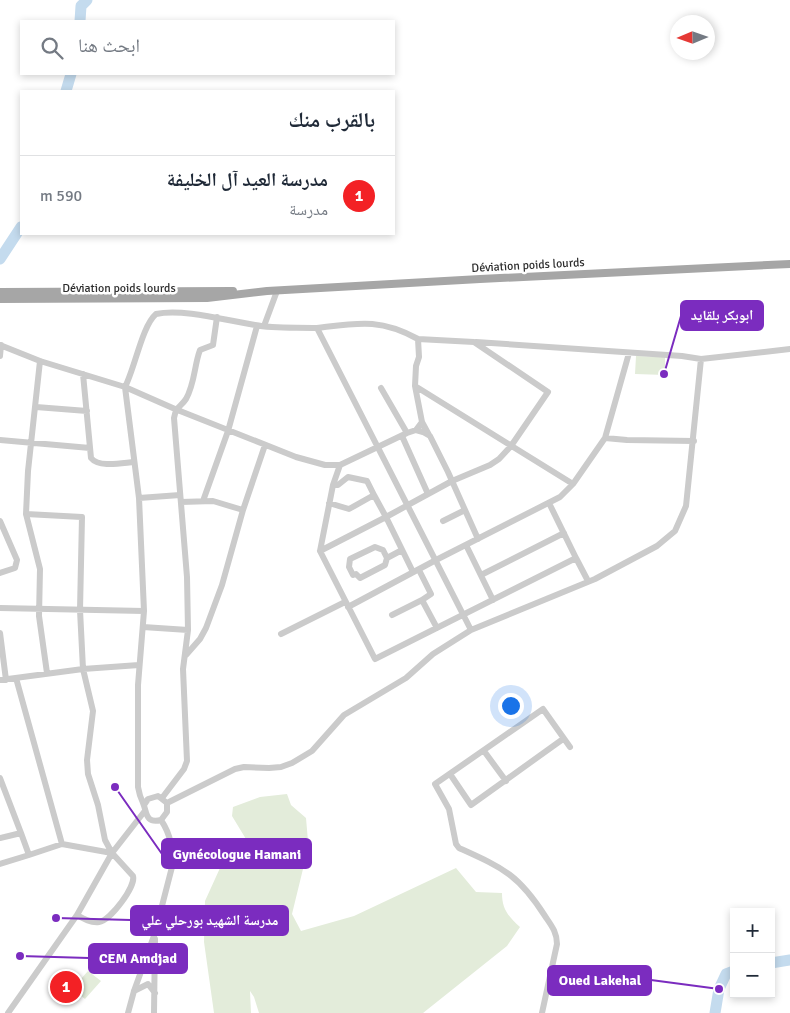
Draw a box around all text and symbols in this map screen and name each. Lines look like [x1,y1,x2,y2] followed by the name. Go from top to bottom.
[670,15,715,60] north arrow
[20,20,395,75] search box
[38,34,66,62] icon: search
[78,34,140,58] text: ابحث هنا
[288,107,375,133] text: بالقرب منك
[167,168,328,192] text: مدرسة العيد آل الخليفة
[40,186,82,206] text: 590 m
[355,186,363,206] text: 1
[289,200,328,220] text: مدرسة
[471,255,585,276] street label: Déviation poids lourds
[62,281,176,296] street label: Déviation poids lourds
[681,301,763,330] callout: ابوبكر بلقايد
[691,307,753,324] text: ابوبكر بلقايد
[498,693,524,719] your location
[162,839,311,868] callout: Gynécologue Hamani
[173,846,301,863] text: Gynécologue Hamani
[131,906,288,935] callout: مدرسة الشهيد بورحلي علي
[730,908,775,998] map controls
[730,908,775,953] button: +
[142,912,278,931] text: مدرسة الشهيد بورحلي علي
[89,944,187,973] callout: CEM Amdjad
[99,950,177,967] text: CEM Amdjad
[730,953,775,998] button: −
[548,966,651,995] callout: Oued Lakehal
[50,968,82,1006] pin: 1
[559,972,642,989] text: Oued Lakehal

